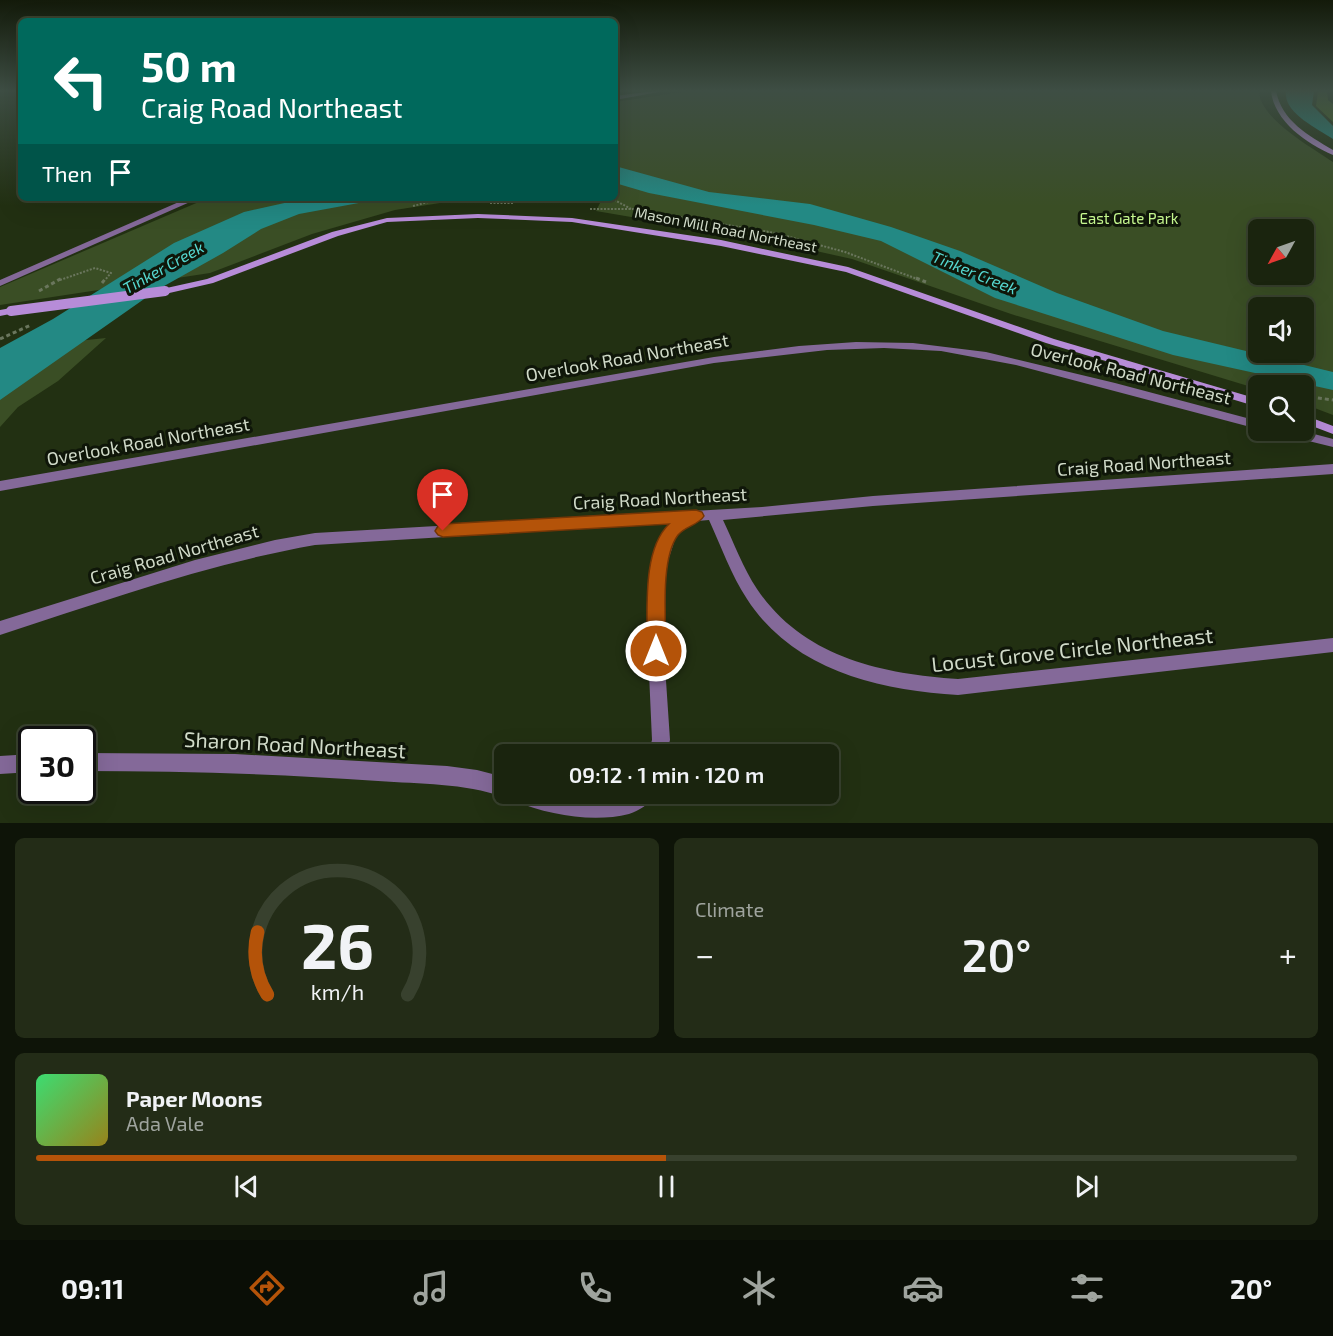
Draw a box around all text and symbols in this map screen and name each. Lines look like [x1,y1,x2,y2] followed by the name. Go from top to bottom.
[141,40,237,90] text: 50 m
[42,42,120,120] icon: left
[141,91,403,123] text: Craig Road Northeast
[104,156,137,189] icon: arrive
[42,160,92,186] text: Then
[633,202,819,256] street label: Mason Mill Road Northeast
[1080,209,1179,227] park label: East Gate Park
[1248,219,1314,285] north arrow
[1248,219,1314,441] map controls
[119,237,207,297] water label: Tinker Creek
[930,246,1020,298] water label: Tinker Creek
[1248,297,1314,363] button: sound
[524,328,730,386] street label: Overlook Road Northeast
[1029,337,1234,409] street label: Overlook Road Northeast
[1248,375,1314,441] button: search
[45,412,251,470] street label: Overlook Road Northeast
[1056,446,1232,480] street label: Craig Road Northeast
[417,469,468,531] pin
[426,478,459,511] icon: arrive
[572,482,748,514] street label: Craig Road Northeast
[87,519,261,589] street label: Craig Road Northeast
[624,619,688,683] position arrow
[930,622,1214,676] street label: Locust Grove Circle Northeast
[18,726,96,804] speed limit sign: 30
[183,726,407,762] street label: Sharon Road Northeast
[569,761,764,787] text: 09:12 · 1 min · 120 m
[695,897,764,921] text: Climate
[300,907,374,982] text: 26
[962,927,1031,981] text: 20°
[695,934,714,974] text: −
[1279,934,1297,974] text: +
[310,979,364,1004] text: km/h
[126,1085,262,1111] text: Paper Moons
[126,1111,204,1135] text: Ada Vale
[230,1170,263,1203] icon: previous
[650,1170,683,1203] icon: pause
[1070,1170,1103,1203] icon: next
[246,1267,288,1309] icon: directions
[410,1267,452,1309] icon: music
[574,1267,616,1309] icon: phone
[738,1267,780,1309] icon: climate
[902,1267,944,1309] icon: car
[1066,1267,1108,1309] icon: filters
[61,1272,124,1304] text: 09:11
[1230,1272,1272,1304] text: 20°

